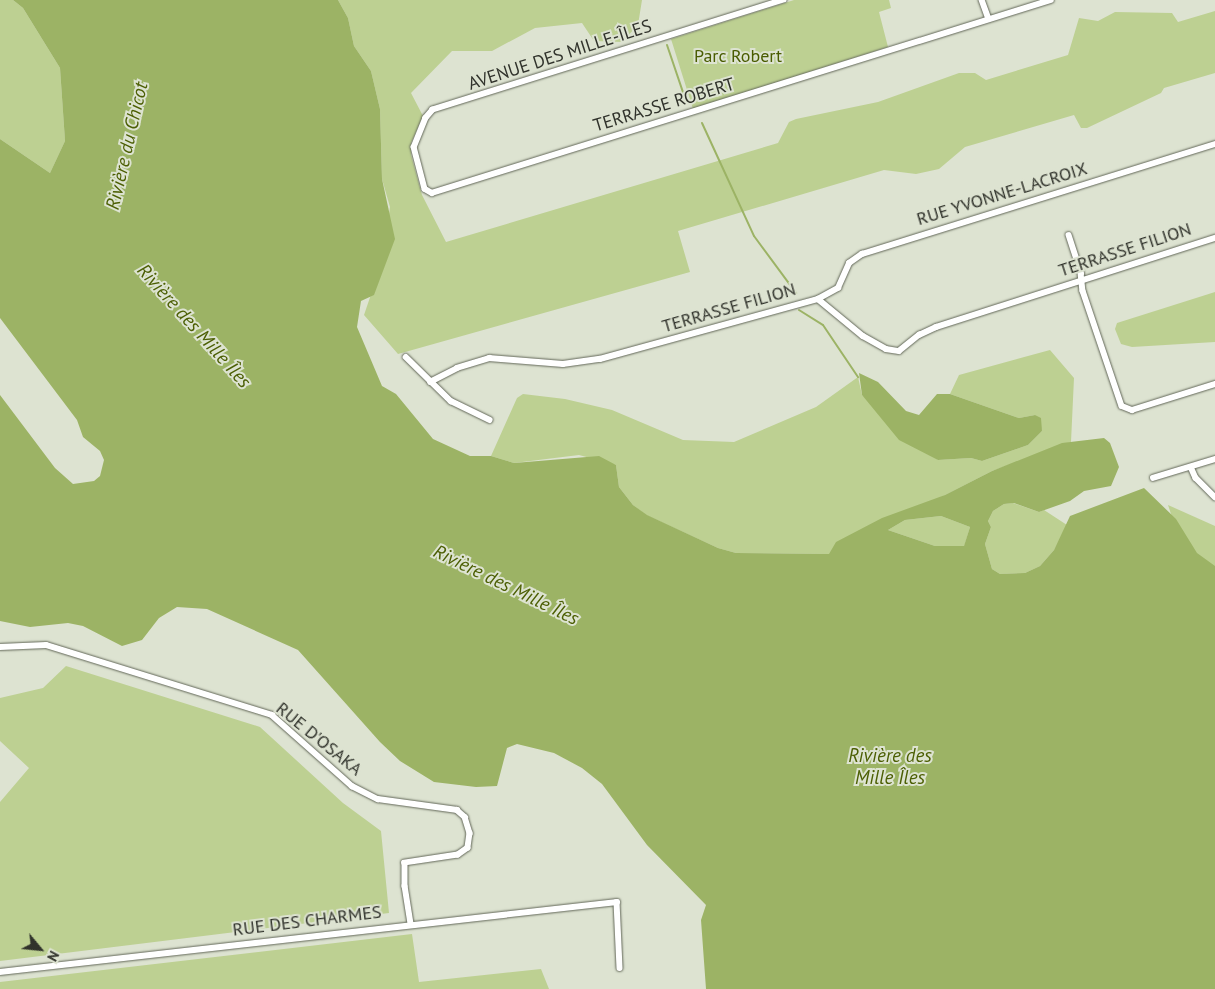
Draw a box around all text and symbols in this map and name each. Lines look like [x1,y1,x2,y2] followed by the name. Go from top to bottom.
[466,15,654,95] street label: AVENUE DES MILLE-ÎLES
[694,45,782,67] park label: Parc Robert
[591,73,737,137] street label: TERRASSE ROBERT
[101,80,153,212] water label: Rivière du Chicot
[914,158,1090,230] street label: RUE YVONNE-LACROIX
[1056,218,1194,282] street label: TERRASSE FILION
[132,259,256,393] water label: Rivière des Mille Îles
[660,279,798,337] street label: TERRASSE FILION
[430,540,582,630] water label: Rivière des Mille Îles
[272,698,366,780] street label: RUE D'OSAKA
[848,745,932,789] water label: Rivière des Mille Îles
[231,901,383,941] street label: RUE DES CHARMES
[15,924,65,974] north arrow
[43,948,63,964] text: N

